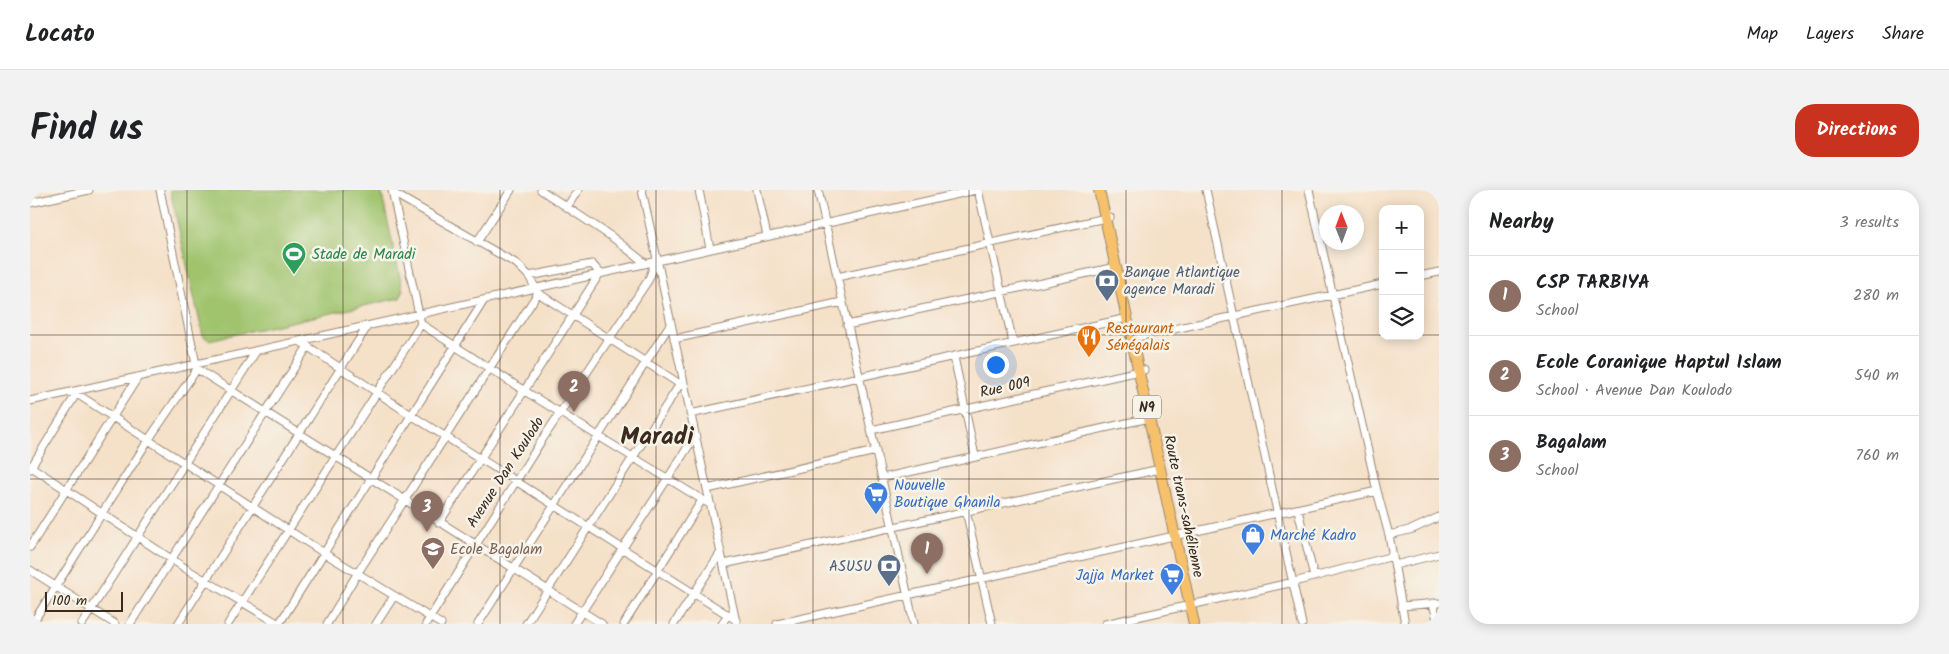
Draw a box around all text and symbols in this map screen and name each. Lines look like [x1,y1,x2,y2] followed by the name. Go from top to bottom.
[25,15,95,54] text: Locato
[1747,20,1778,49] text: Map
[1806,20,1854,49] text: Layers
[1882,20,1924,49] text: Share
[30,102,143,158] text: Find us
[1795,104,1919,157] button: Directions
[1319,205,1364,250] north arrow
[1379,205,1424,340] map controls
[1379,205,1424,250] button: +
[1489,206,1554,239] text: Nearby
[1840,210,1899,235] text: 3 results
[281,241,307,275] sports icon: Stade de Maradi
[312,243,417,267] place label: Stade de Maradi
[1379,250,1424,295] button: −
[1124,261,1240,302] place label: Banque Atlantique agence Maradi
[1094,268,1120,302] bank icon: Banque Atlantique agence Maradi
[1536,268,1650,298] text: CSP TARBIYA
[1503,283,1507,308] text: 1
[1853,283,1899,308] text: 280 m
[1379,295,1424,340] button: layers
[1536,298,1579,323] text: School
[1106,317,1174,358] place label: Restaurant Sénégalais
[1076,324,1102,358] restaurant icon: Restaurant Sénégalais
[1536,348,1782,378] text: Ecole Coranique Haptul Islam
[983,352,1009,378] your location
[1500,363,1510,388] text: 2
[1854,363,1899,388] text: 540 m
[558,371,590,412] pin: 2
[978,371,1033,405] street label: Rue 009
[1536,378,1732,403] text: School · Avenue Dan Koulodo
[1133,396,1161,418] road number: N9
[461,412,551,533] street label: Avenue Dan Koulodo
[620,417,694,457] district label: Maradi
[1536,428,1607,458] text: Bagalam
[1156,433,1210,580] street label: Route trans-sahélienne
[1501,443,1509,468] text: 3
[1856,443,1899,468] text: 760 m
[1536,458,1579,483] text: School
[894,474,1001,515] place label: Nouvelle Boutique Ghanila
[863,481,889,515] supermarket icon: Nouvelle Boutique Ghanila
[411,491,443,532] pin: 3
[1240,522,1266,556] shop icon: Marché Kadro
[1270,524,1356,548] place label: Marché Kadro
[911,533,943,574] pin: 1
[420,536,446,570] school or university icon: Ecole Bagalam
[450,538,542,562] place label: Ecole Bagalam
[876,553,902,587] bank icon: ASUSU
[829,555,872,579] place label: ASUSU
[1159,562,1185,596] supermarket icon: Jajja Market
[1076,564,1154,588] place label: Jajja Market
[45,589,122,612] scale bar
[52,590,87,612] text: 100 m

